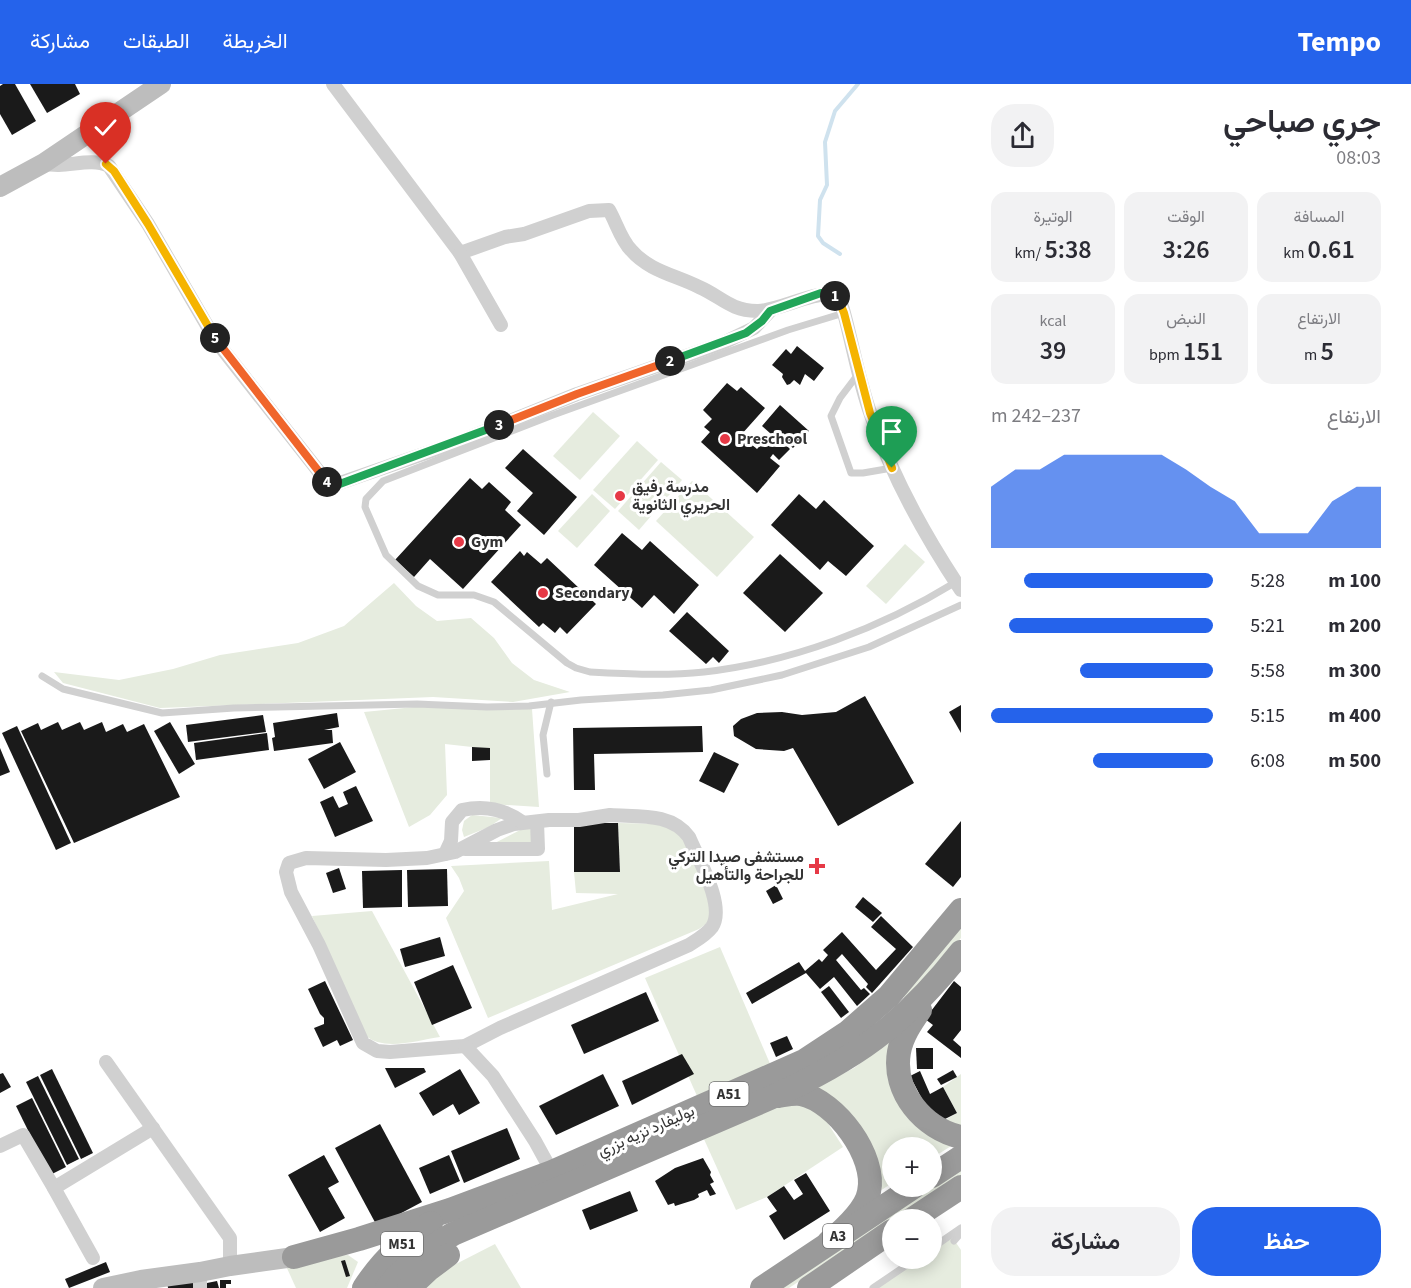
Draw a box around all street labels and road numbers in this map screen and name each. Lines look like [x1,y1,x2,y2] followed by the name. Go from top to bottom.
[710,1082,748,1106] road number: A51
[594,1100,699,1164] street label: بوليفارد نزيه بزري
[823,1224,853,1248] road number: A3
[381,1232,423,1256] road number: M51

